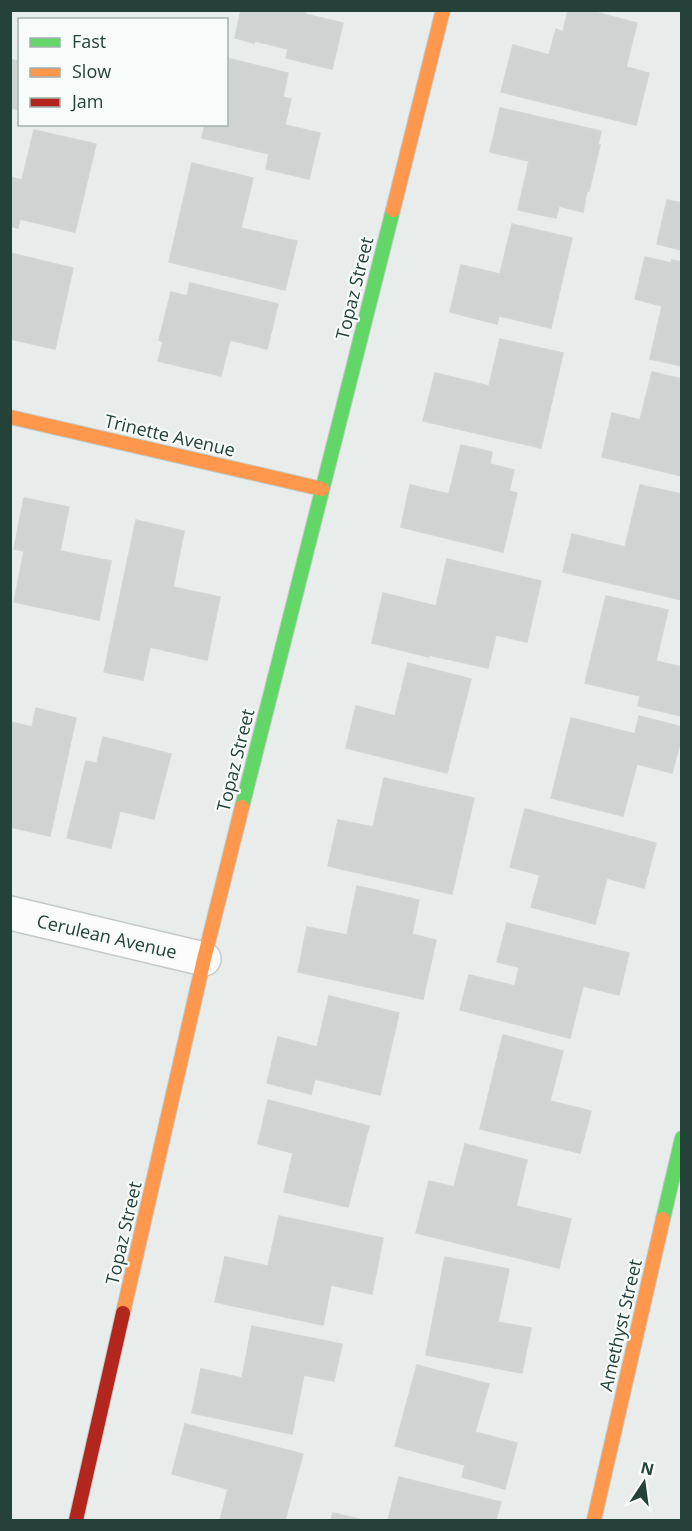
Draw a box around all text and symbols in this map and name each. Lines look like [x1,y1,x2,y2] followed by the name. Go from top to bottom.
[18,18,228,126] legend
[72,29,106,53] text: Fast
[72,59,111,83] text: Slow
[70,89,104,113] text: Jam
[330,234,378,342] street label: Topaz Street
[102,408,238,462] street label: Trinette Avenue
[211,706,259,814] street label: Topaz Street
[35,908,179,964] street label: Cerulean Avenue
[99,1179,147,1287] street label: Topaz Street
[593,1257,647,1393] street label: Amethyst Street
[614,1453,674,1513] north arrow
[639,1456,656,1481] text: N

